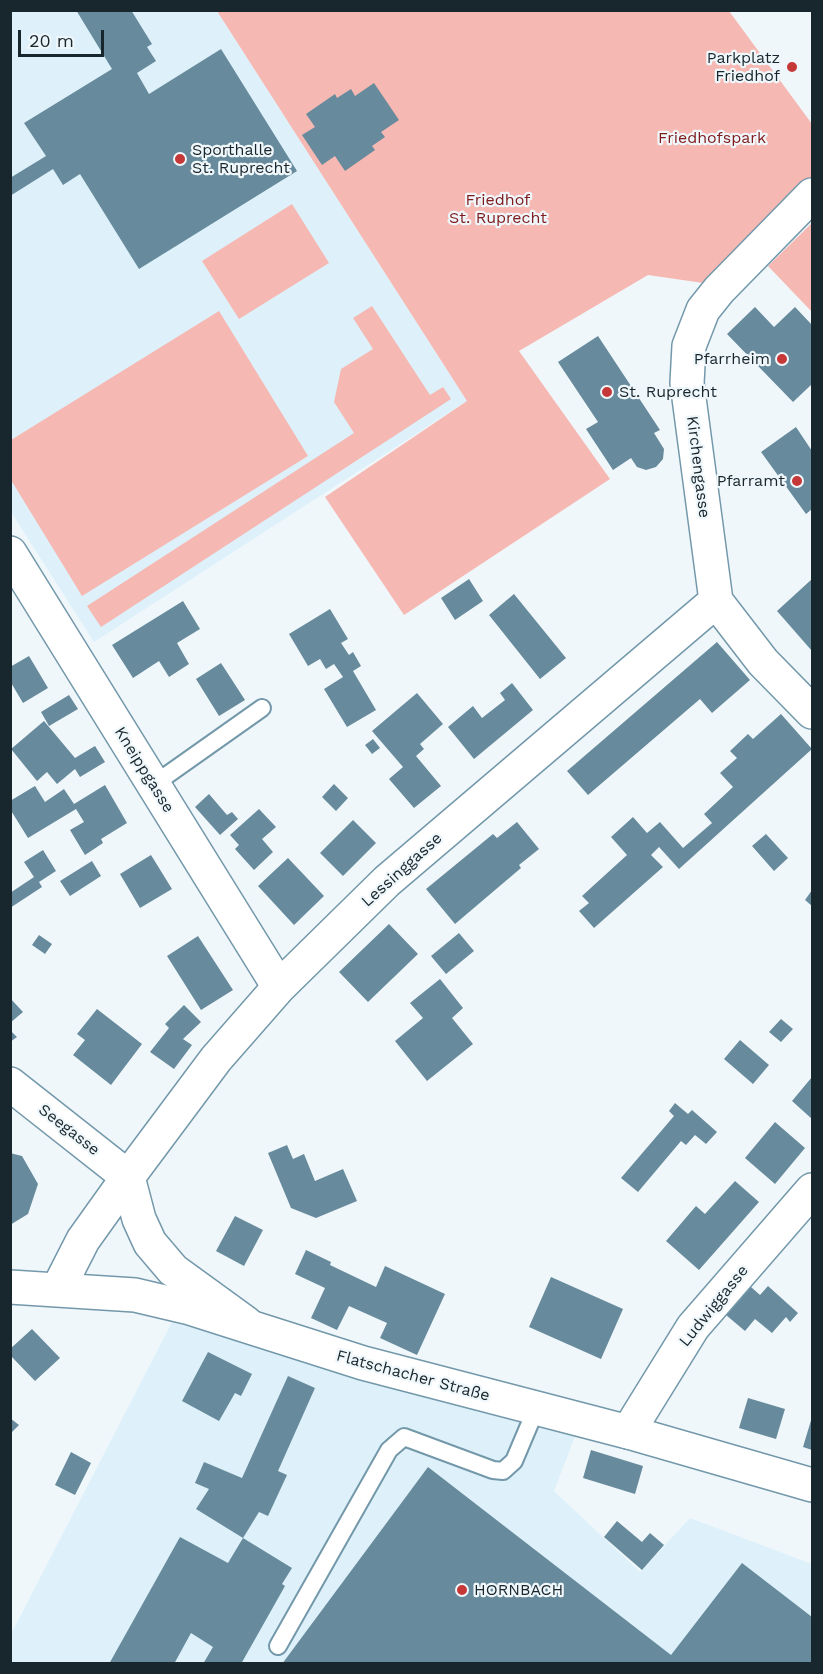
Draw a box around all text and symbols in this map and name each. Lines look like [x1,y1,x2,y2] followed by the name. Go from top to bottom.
[21,18,106,56] scale bar
[29,30,74,51] text: 20 m
[707,48,780,86] place label: Parkplatz Friedhof
[785,60,799,74] marker: Parkplatz Friedhof
[658,128,766,148] park label: Friedhofspark
[192,140,290,178] place label: Sporthalle St. Ruprecht
[173,152,187,166] marker: Sporthalle St. Ruprecht
[449,190,547,228] park label: Friedhof St. Ruprecht
[694,349,770,369] place label: Pfarrheim
[775,352,789,366] marker: Pfarrheim
[619,382,717,402] place label: St. Ruprecht
[600,385,614,399] marker: St. Ruprecht
[682,415,714,519] street label: Kirchengasse
[717,471,785,491] place label: Pfarramt
[790,474,804,488] marker: Pfarramt
[110,724,178,816] street label: Kneippgasse
[358,829,446,911] street label: Lessinggasse
[35,1100,103,1160] street label: Seegasse
[675,1261,753,1351] street label: Ludwiggasse
[334,1346,492,1406] street label: Flatschacher Straße
[474,1580,563,1600] place label: HORNBACH
[455,1583,469,1597] marker: HORNBACH

